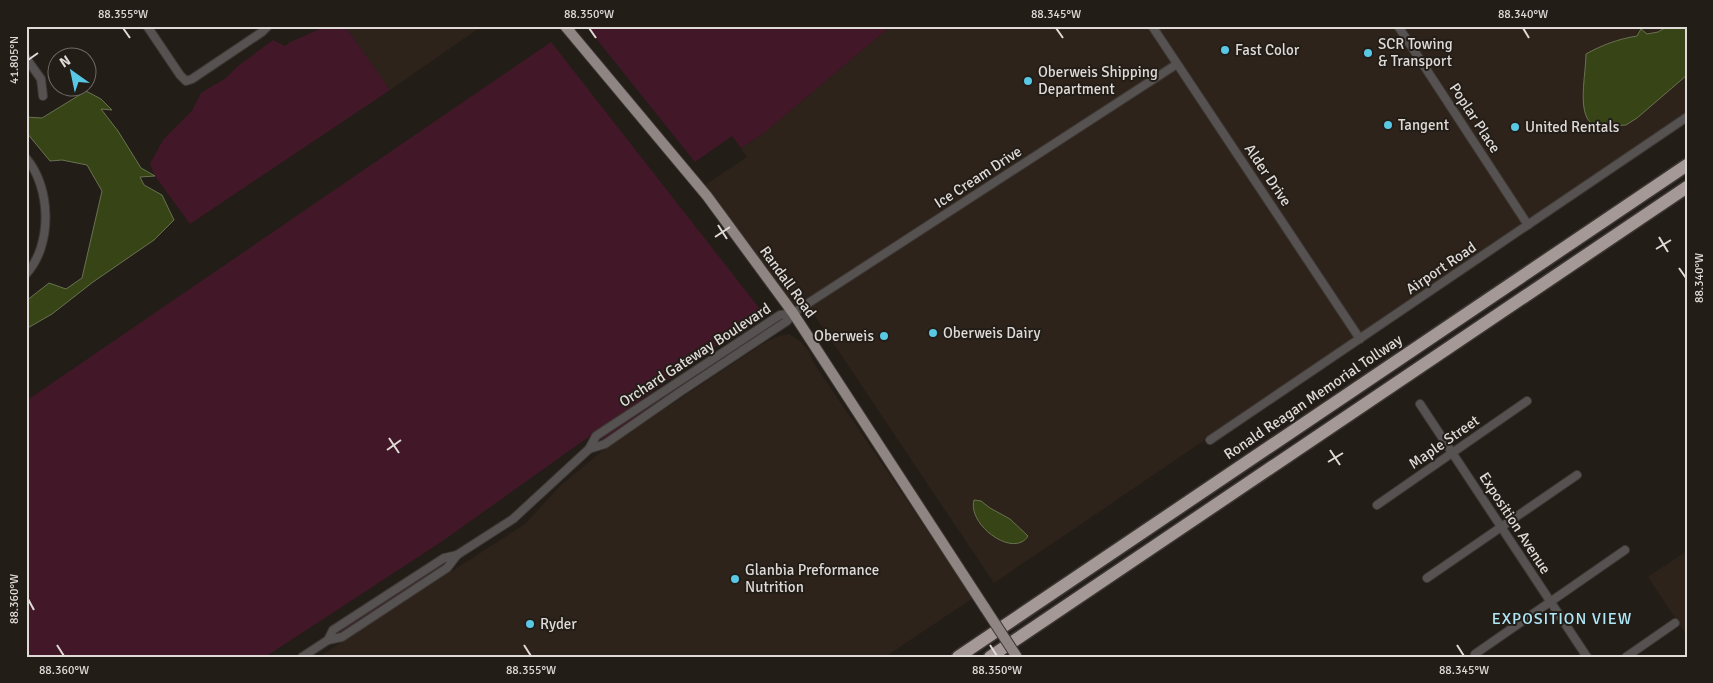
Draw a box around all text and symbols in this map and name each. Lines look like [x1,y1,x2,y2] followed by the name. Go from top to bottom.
[98,7,148,22] text: 88.355°W
[564,7,614,22] text: 88.350°W
[1031,7,1081,22] text: 88.345°W
[1498,7,1548,22] text: 88.340°W
[1378,35,1453,70] place label: SCR Towing & Transport
[7,36,22,84] text: 41.805°N
[1235,41,1300,59] place label: Fast Color
[1219,44,1231,56] marker: Fast Color
[1362,47,1374,59] marker: SCR Towing & Transport
[48,48,98,98] north arrow
[56,52,74,71] text: N
[1038,63,1158,98] place label: Oberweis Shipping Department
[1022,75,1034,87] marker: Oberweis Shipping Department
[1446,80,1504,156] street label: Poplar Place
[1398,116,1449,134] place label: Tangent
[1525,118,1620,136] place label: United Rentals
[1382,119,1394,131] marker: Tangent
[1509,121,1521,133] marker: United Rentals
[1241,140,1295,210] street label: Alder Drive
[931,142,1025,212] street label: Ice Cream Drive
[1402,238,1480,298] street label: Airport Road
[756,243,820,321] street label: Randall Road
[1692,253,1707,303] text: 88.340°W
[616,299,774,411] street label: Orchard Gateway Boulevard
[943,324,1040,342] place label: Oberweis Dairy
[814,327,874,345] place label: Oberweis
[927,327,939,339] marker: Oberweis Dairy
[878,330,890,342] marker: Oberweis
[1221,331,1405,463] street label: Ronald Reagan Memorial Tollway
[1405,411,1483,473] street label: Maple Street
[1475,469,1555,577] street label: Exposition Avenue
[745,561,879,596] place label: Glanbia Preformance Nutrition
[729,573,741,585] marker: Glanbia Preformance Nutrition
[7,574,22,624] text: 88.360°W
[1492,609,1632,629] district label: EXPOSITION VIEW
[540,615,577,633] place label: Ryder
[524,618,536,630] marker: Ryder
[39,663,89,678] text: 88.360°W
[506,663,556,678] text: 88.355°W
[972,663,1022,678] text: 88.350°W
[1439,663,1489,678] text: 88.345°W

